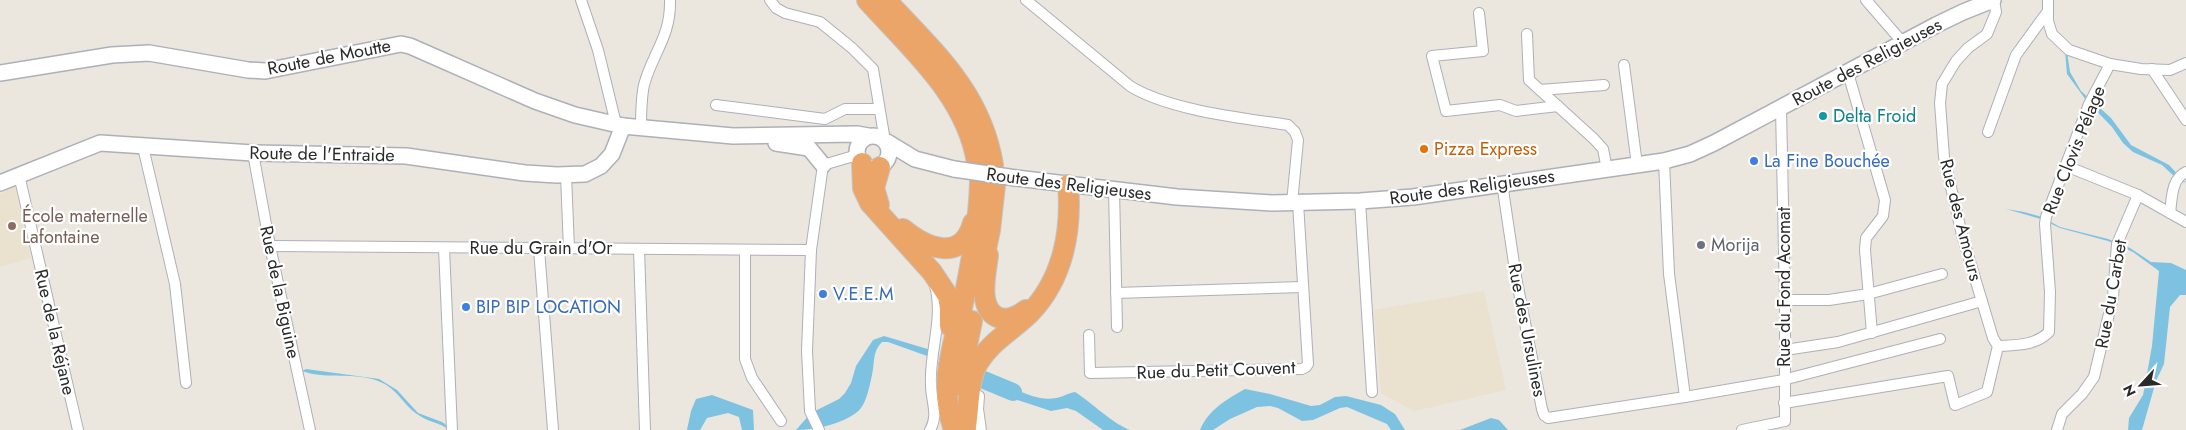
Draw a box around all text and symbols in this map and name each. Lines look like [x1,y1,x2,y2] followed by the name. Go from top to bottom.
[1788,12,1946,112] street label: Route des Religieuses
[265,32,393,82] street label: Route de Moutte
[2036,82,2112,218] street label: Rue Clovis Pélage
[1833,103,1916,129] place label: Delta Froid
[1817,110,1829,122] marker: Delta Froid
[1434,136,1537,162] place label: Pizza Express
[249,140,395,168] street label: Route de l'Entraide
[1418,143,1430,155] marker: Pizza Express
[1764,148,1890,174] place label: La Fine Bouchée
[1748,155,1760,167] marker: La Fine Bouchée
[1933,156,1989,284] street label: Rue des Amours
[985,161,1153,207] street label: Route des Religieuses
[1388,163,1556,211] street label: Route des Religieuses
[22,203,148,250] place label: École maternelle Lafontaine
[1771,206,1797,367] street label: Rue du Fond Acomat
[6,220,18,232] marker: École maternelle Lafontaine
[253,223,307,361] street label: Rue de la Biguine
[1711,232,1759,258] place label: Morija
[470,235,613,261] street label: Rue du Grain d'Or
[2089,237,2133,351] street label: Rue du Carbet
[1695,239,1707,251] marker: Morija
[1501,261,1553,399] street label: Rue des Ursulines
[28,266,82,398] street label: Rue de la Réjane
[833,281,894,307] place label: V.E.E.M
[817,288,829,300] marker: V.E.E.M
[476,294,621,320] place label: BIP BIP LOCATION
[460,301,472,313] marker: BIP BIP LOCATION
[1136,354,1297,386] street label: Rue du Petit Couvent
[2116,360,2166,410] north arrow
[2118,381,2141,400] text: N

